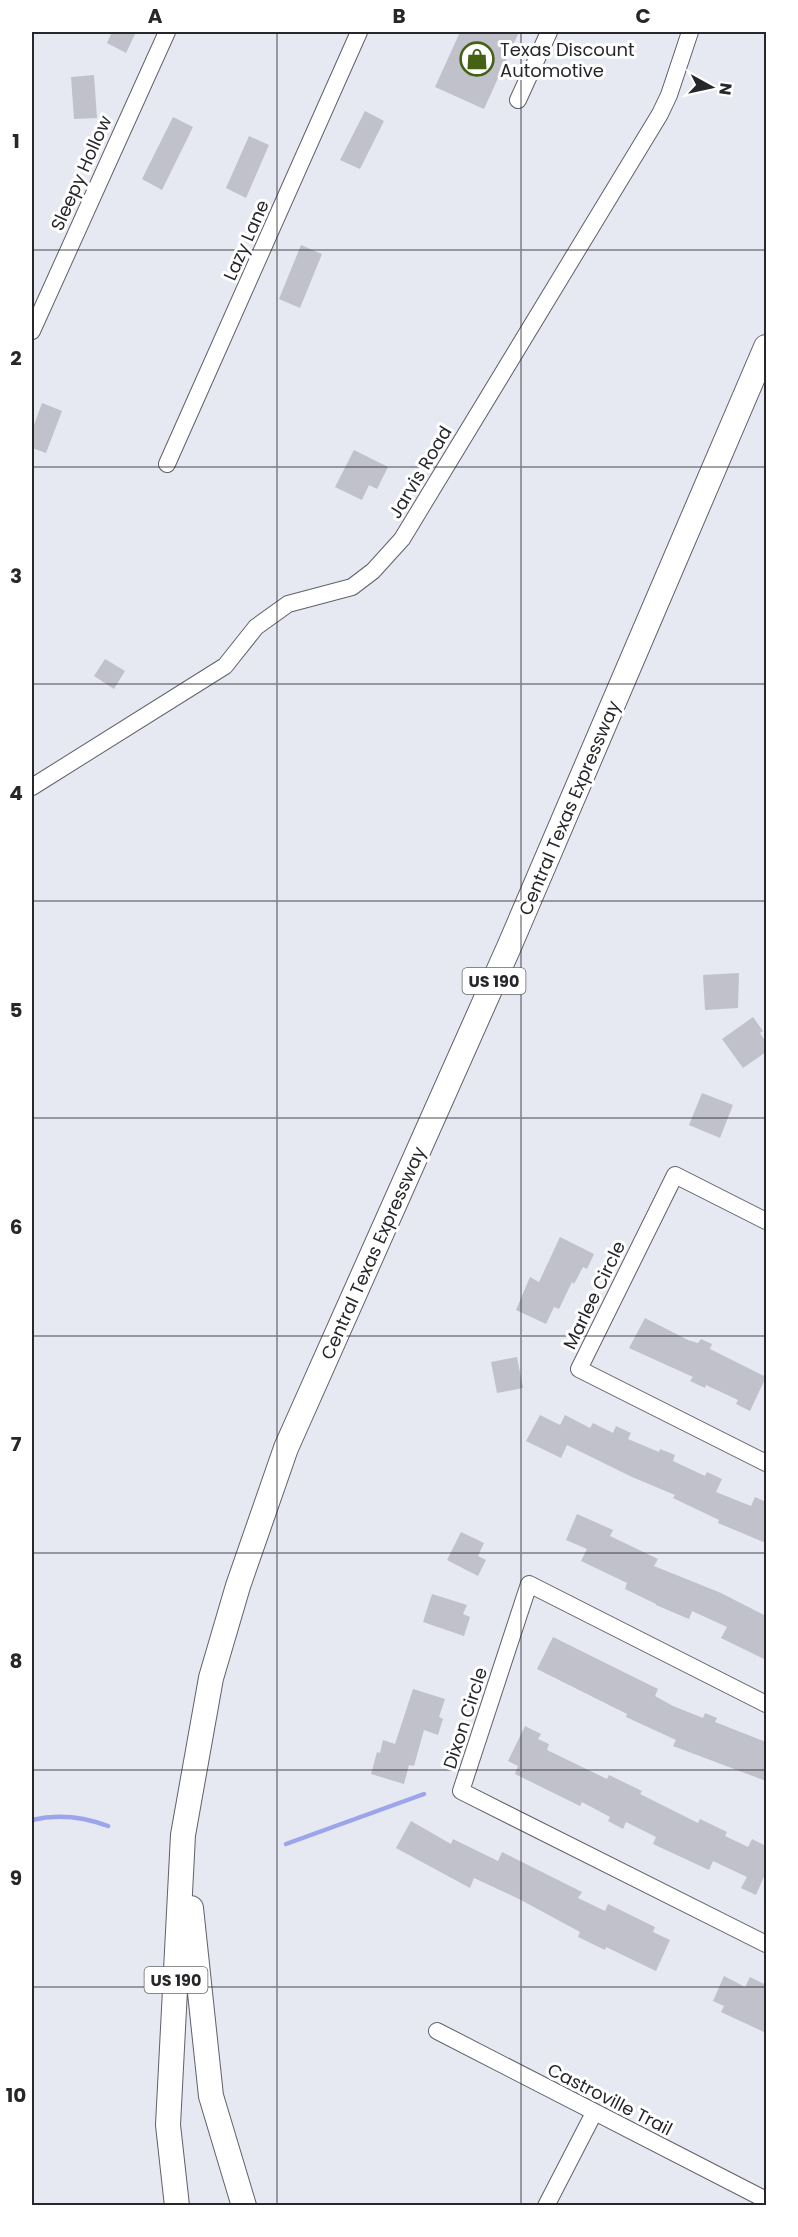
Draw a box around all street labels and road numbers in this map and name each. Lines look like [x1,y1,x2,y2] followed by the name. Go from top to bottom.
[44,111,118,235] street label: Sleepy Hollow
[217,196,275,284] street label: Lazy Lane
[383,421,457,523] street label: Jarvis Road
[512,697,626,919] street label: Central Texas Expressway
[462,968,526,994] road number: US 190
[315,1142,431,1364] street label: Central Texas Expressway
[557,1237,631,1353] street label: Marlee Circle
[437,1664,493,1772] street label: Dixon Circle
[144,1967,207,1993] road number: US 190
[543,2057,677,2141] street label: Castroville Trail

